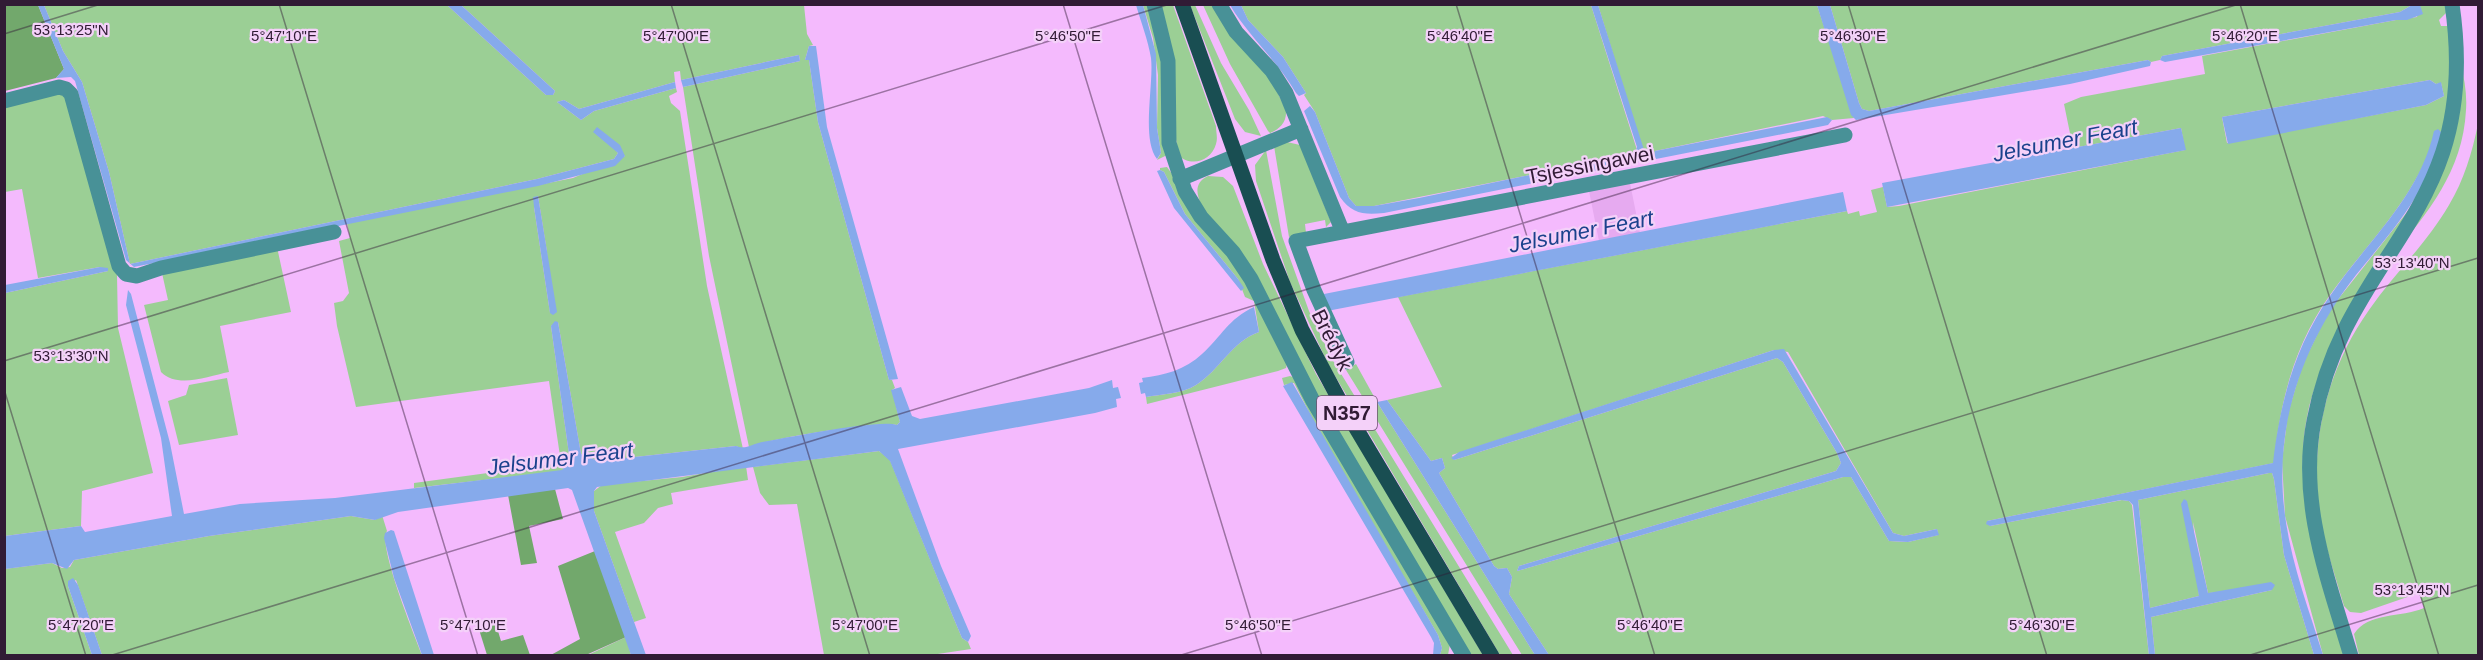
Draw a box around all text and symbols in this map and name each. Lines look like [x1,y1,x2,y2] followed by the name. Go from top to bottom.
[33,21,109,38] text: 53°13'25"N
[251,27,317,44] text: 5°47'10"E
[643,27,709,44] text: 5°47'00"E
[1035,27,1101,44] text: 5°46'50"E
[1427,27,1493,44] text: 5°46'40"E
[1820,27,1886,44] text: 5°46'30"E
[2212,27,2278,44] text: 5°46'20"E
[1990,114,2140,167] water label: Jelsumer Feart
[1524,141,1656,188] street label: Tsjessingawei
[1506,205,1656,258] water label: Jelsumer Feart
[2374,254,2450,271] text: 53°13'40"N
[1307,305,1358,375] street label: Brédyk
[33,347,109,364] text: 53°13'30"N
[1317,396,1377,430] road number: N357
[485,437,635,480] water label: Jelsumer Feart
[2374,581,2450,598] text: 53°13'45"N
[48,616,114,633] text: 5°47'20"E
[440,616,506,633] text: 5°47'10"E
[832,616,898,633] text: 5°47'00"E
[1225,616,1291,633] text: 5°46'50"E
[1617,616,1683,633] text: 5°46'40"E
[2009,616,2075,633] text: 5°46'30"E

